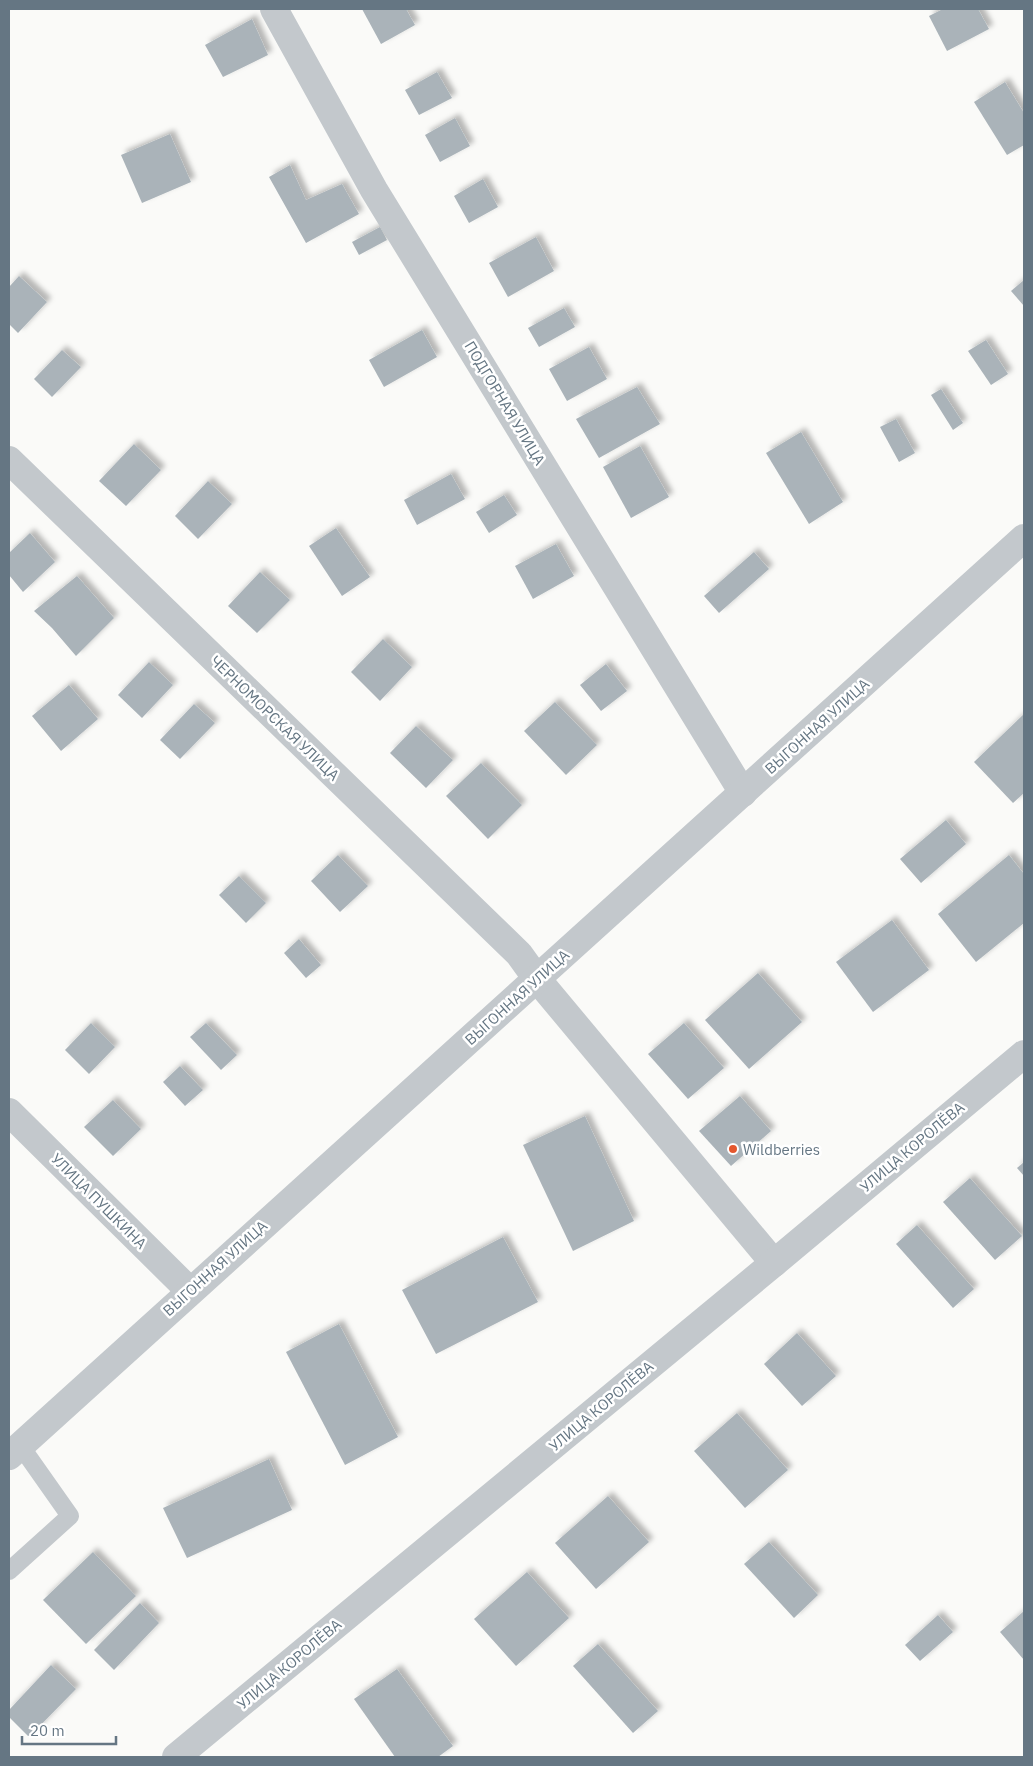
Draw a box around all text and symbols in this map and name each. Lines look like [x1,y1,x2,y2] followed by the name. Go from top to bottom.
[460,338,550,469] street label: ПОДГОРНАЯ УЛИЦА
[206,651,344,785] street label: ЧЕРНОМОРСКАЯ УЛИЦА
[761,674,873,778] street label: ВЫГОННАЯ УЛИЦА
[461,945,573,1049] street label: ВЫГОННАЯ УЛИЦА
[856,1097,969,1196] street label: УЛИЦА КОРОЛЁВА
[743,1140,820,1159] place label: Wildberries
[727,1143,739,1155] marker: Wildberries
[47,1149,151,1253] street label: УЛИЦА ПУШКИНА
[159,1216,271,1320] street label: ВЫГОННАЯ УЛИЦА
[545,1356,658,1455] street label: УЛИЦА КОРОЛЁВА
[233,1614,346,1713] street label: УЛИЦА КОРОЛЁВА
[22,1714,116,1746] scale bar
[30,1721,65,1740] text: 20 m

